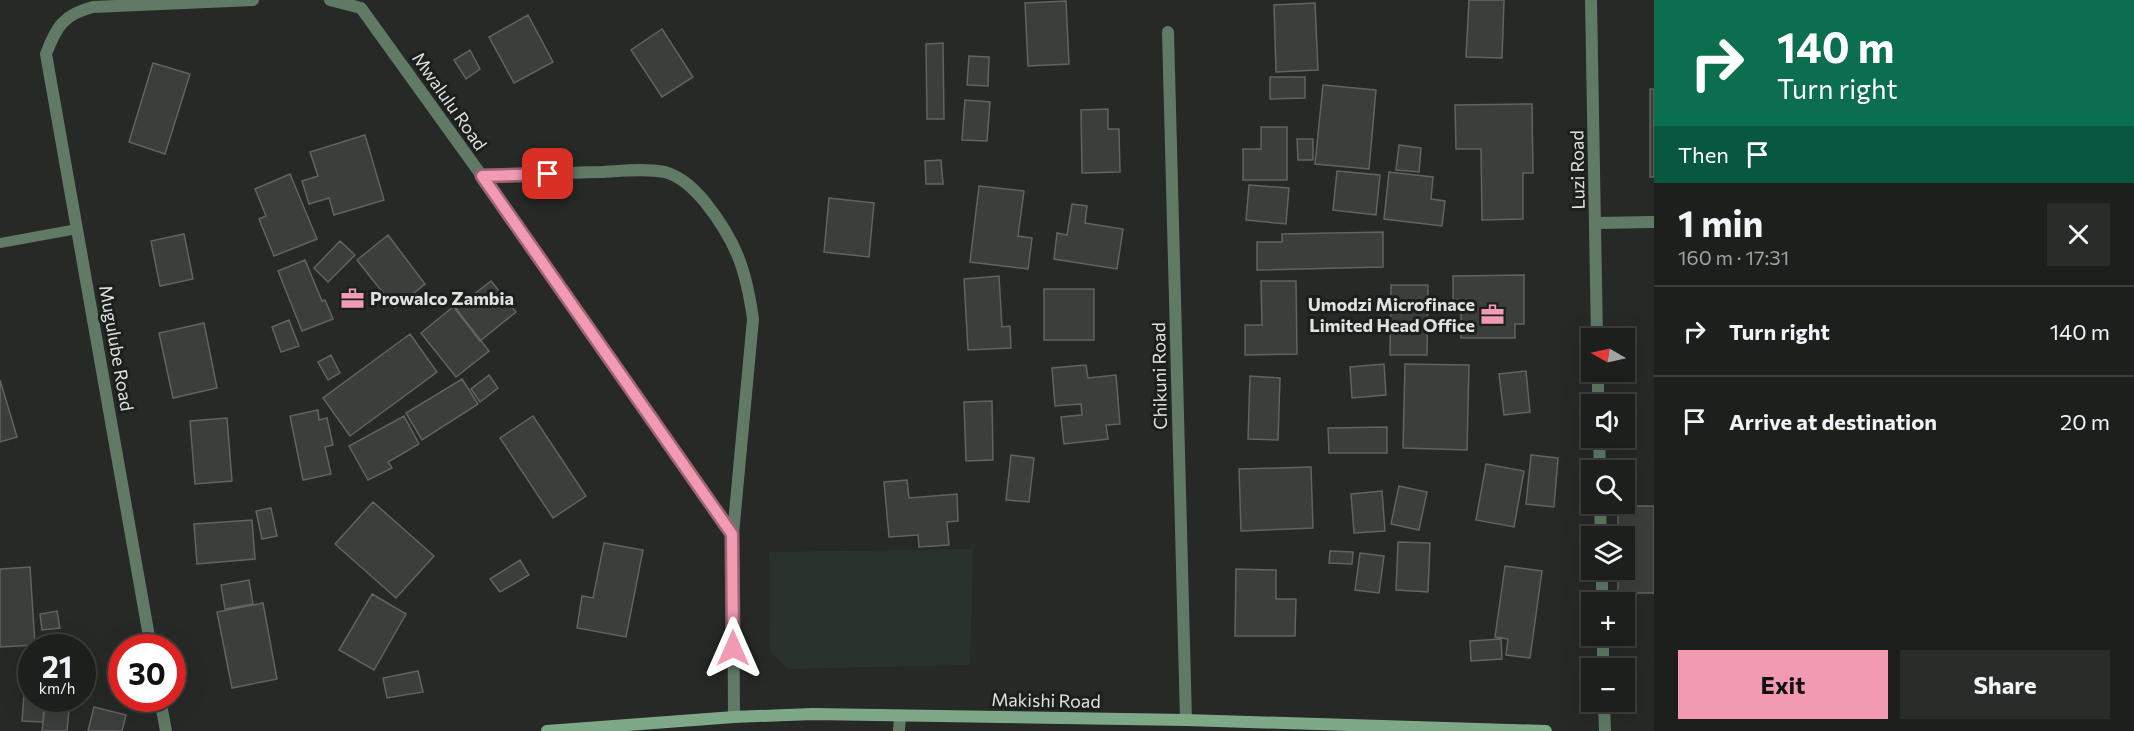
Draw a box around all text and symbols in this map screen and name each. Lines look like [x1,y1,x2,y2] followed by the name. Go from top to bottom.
[1777,20,1894,72] text: 140 m
[1678,24,1756,102] icon: right
[408,48,492,154] street label: Mwalulu Road
[1777,72,1897,105] text: Turn right
[1565,130,1589,210] street label: Luzi Road
[1741,138,1774,171] icon: arrive
[1678,141,1729,168] text: Then
[522,148,573,199] pin
[531,157,564,190] icon: arrive
[1678,200,1763,244] text: 1 min
[2047,203,2110,266] button: close
[1678,245,1789,269] text: 160 m · 17:31
[95,283,139,413] street label: Mugulube Road
[339,285,365,311] office icon: Prowalco Zambia
[370,287,514,309] place label: Prowalco Zambia
[1308,293,1475,336] place label: Umodzi Microfinace Limited Head Office
[1480,301,1506,327] office icon: Umodzi Microfinace Limited Head Office
[1678,315,1711,348] icon: right
[1729,318,1830,345] text: Turn right
[2050,318,2110,345] text: 140 m
[1147,322,1171,430] street label: Chikuni Road
[1581,328,1635,382] north arrow
[1581,328,1635,712] map controls
[1581,394,1635,448] button: sound
[1678,405,1711,438] icon: arrive
[1729,408,1937,435] text: Arrive at destination
[2060,408,2110,435] text: 20 m
[1581,460,1635,514] button: search
[1581,526,1635,580] button: layers
[1581,592,1635,646] button: +
[701,616,765,680] position arrow
[108,634,186,712] speed limit sign: 30
[42,647,72,684] text: 21
[1678,650,1888,719] button: Exit
[1900,650,2110,719] button: Share
[1581,658,1635,712] button: −
[39,679,75,697] text: km/h
[991,688,1101,712] street label: Makishi Road

